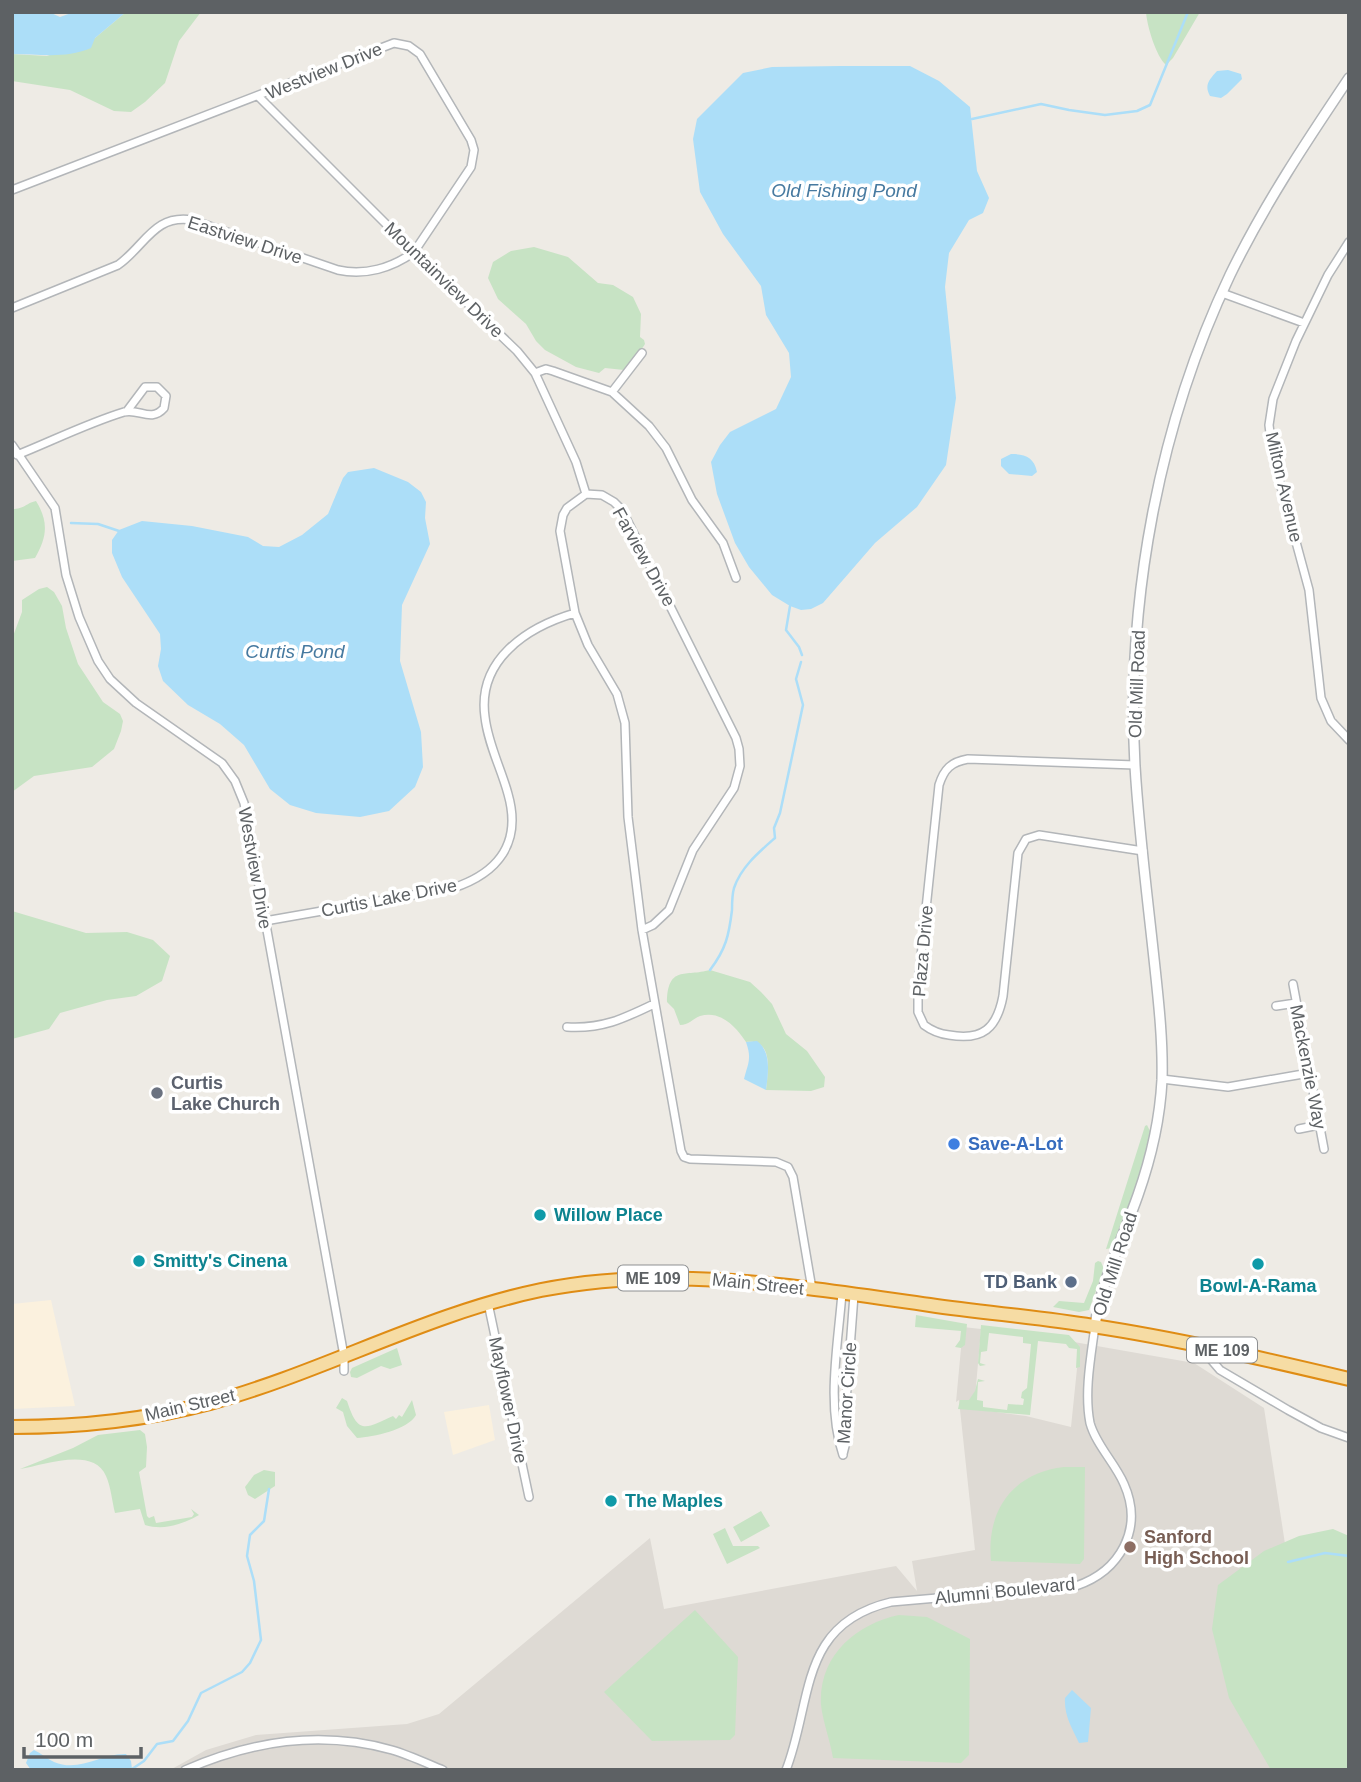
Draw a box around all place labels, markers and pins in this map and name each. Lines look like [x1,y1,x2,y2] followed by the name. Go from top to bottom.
[171,1073,280,1114] place label: Curtis Lake Church
[149,1085,165,1101] marker: Curtis Lake Church
[968,1134,1063,1154] place label: Save-A-Lot
[946,1136,962,1152] marker: Save-A-Lot
[554,1205,663,1225] place label: Willow Place
[532,1207,548,1223] marker: Willow Place
[153,1251,288,1271] place label: Smitty's Cinena
[131,1253,147,1269] marker: Smitty's Cinena
[1250,1256,1266,1272] marker: Bowl-A-Rama
[984,1272,1058,1292] place label: TD Bank
[1063,1274,1079,1290] marker: TD Bank
[1199,1276,1317,1296] place label: Bowl-A-Rama
[625,1491,723,1511] place label: The Maples
[603,1493,619,1509] marker: The Maples
[1144,1527,1249,1568] place label: Sanford High School
[1122,1539,1138,1555] marker: Sanford High School

